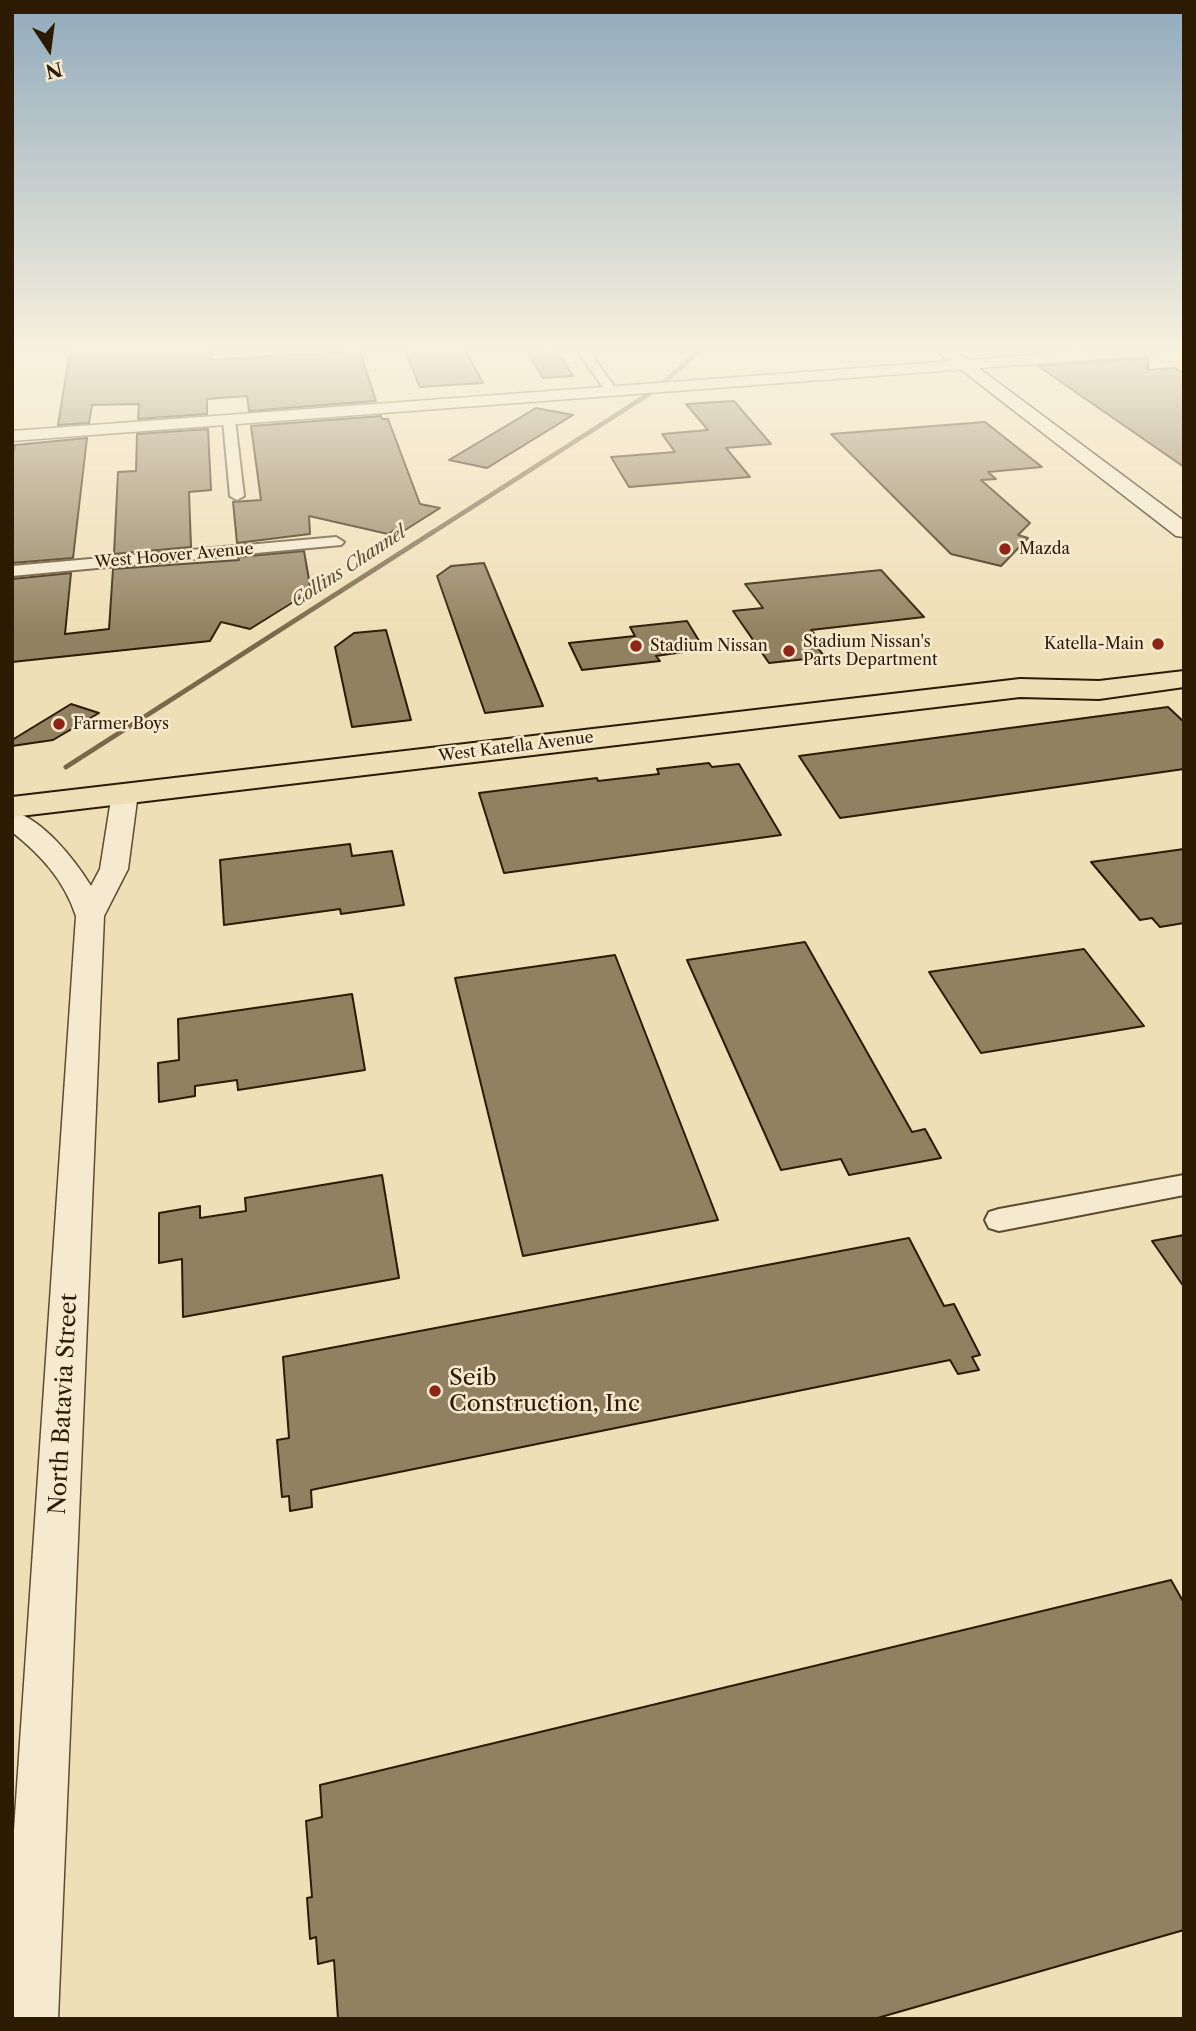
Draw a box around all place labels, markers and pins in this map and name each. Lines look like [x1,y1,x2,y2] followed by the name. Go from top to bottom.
[1019,539,1070,559] place label: Mazda
[997,541,1013,557] marker: Mazda
[803,632,938,670] place label: Stadium Nissan's Parts Department
[1044,634,1144,654] place label: Katella-Main
[650,636,768,656] place label: Stadium Nissan
[1150,636,1166,652] marker: Katella-Main
[628,638,644,654] marker: Stadium Nissan
[781,643,797,659] marker: Stadium Nissan's Parts Department
[73,714,169,734] place label: Farmer Boys
[51,716,67,732] marker: Farmer Boys
[449,1364,640,1418] place label: Seib Construction, Inc
[427,1383,443,1399] marker: Seib Construction, Inc

